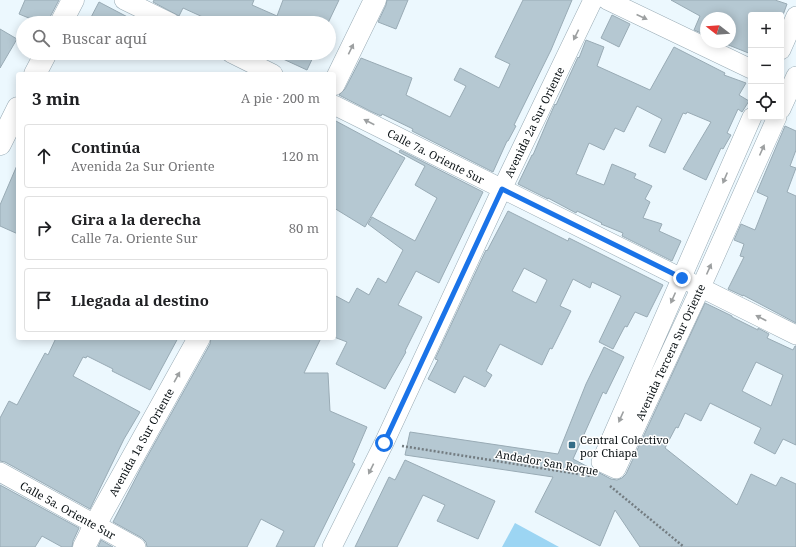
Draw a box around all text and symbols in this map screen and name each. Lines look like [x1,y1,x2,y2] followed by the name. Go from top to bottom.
[700,12,736,48] north arrow
[748,12,784,120] map controls
[748,12,784,48] button: +
[636,14,647,20] one-way arrow
[16,16,336,60] search box
[30,27,52,49] icon: search
[62,28,147,48] text: Buscar aquí
[573,29,579,41] one-way arrow
[348,43,354,55] one-way arrow
[748,48,784,84] button: −
[501,64,567,180] street label: Avenida 2a Sur Oriente
[748,84,784,120] button: locate
[32,87,80,110] text: 3 min
[241,89,320,107] text: A pie · 200 m
[363,119,375,125] one-way arrow
[385,125,488,187] street label: Calle 7a. Oriente Sur
[71,137,141,157] text: Continúa
[760,144,766,156] one-way arrow
[33,145,55,167] icon: ahead
[282,147,319,165] text: 120 m
[71,157,215,175] text: Avenida 2a Sur Oriente
[722,173,728,184] one-way arrow
[71,209,201,229] text: Gira a la derecha
[33,217,55,239] icon: right
[289,219,319,237] text: 80 m
[71,229,198,247] text: Calle 7a. Oriente Sur
[706,263,712,274] one-way arrow
[673,269,691,287] route end
[632,281,708,423] street label: Avenida Tercera Sur Oriente
[33,289,55,311] icon: arrive
[71,290,209,310] text: Llegada al destino
[670,292,676,304] one-way arrow
[755,315,767,321] one-way arrow
[173,372,180,383] one-way arrow
[105,385,177,499] street label: Avenida 1a Sur Oriente
[618,411,624,422] one-way arrow
[580,432,669,460] place label: Central Colectivo por Chiapa
[375,434,393,452] route start
[567,440,577,450] marker: Central Colectivo por Chiapa
[494,446,600,478] street label: Andador San Roque
[368,463,374,475] one-way arrow
[18,477,119,543] street label: Calle 5a. Oriente Sur

